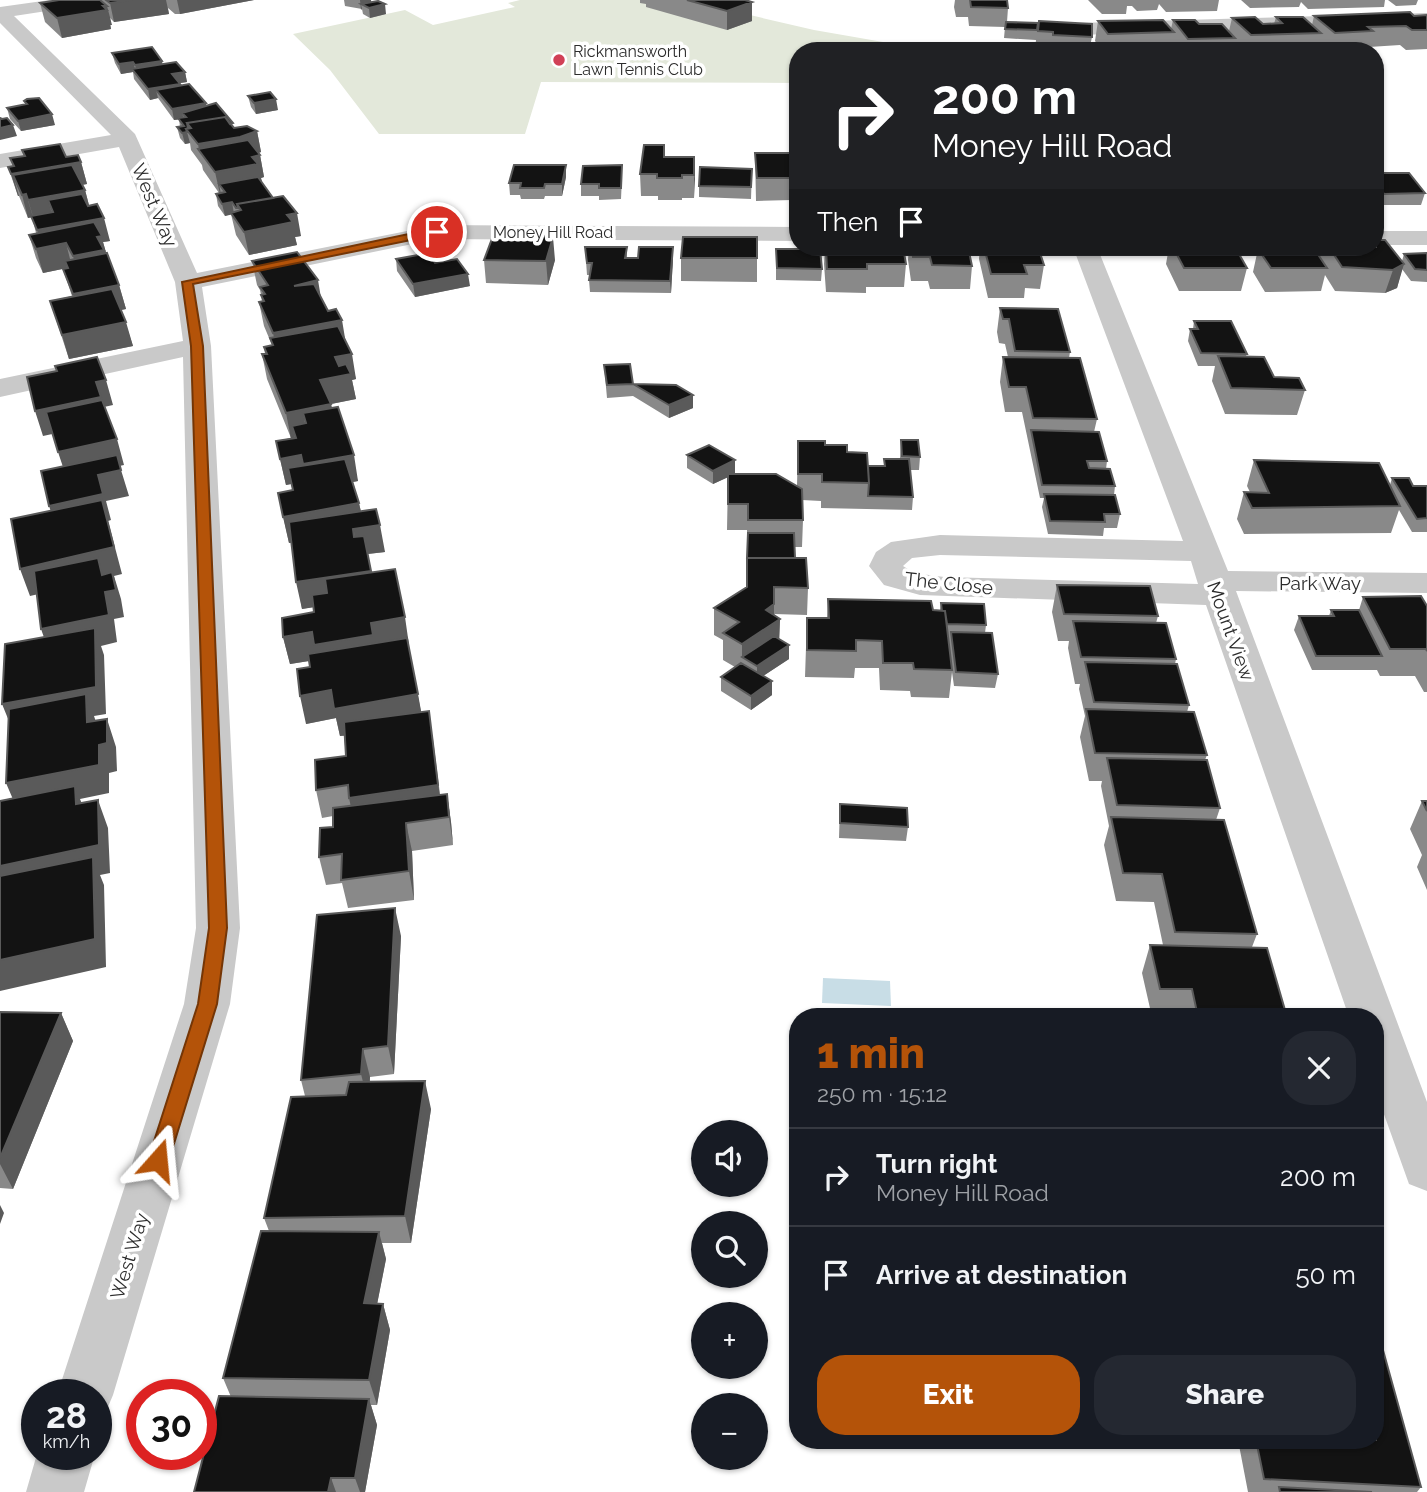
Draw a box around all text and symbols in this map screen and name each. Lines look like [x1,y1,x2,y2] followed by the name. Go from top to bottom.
[573,42,703,79] place label: Rickmansworth Lawn Tennis Club
[551,52,567,68] marker: Rickmansworth Lawn Tennis Club
[932,68,1077,125] text: 200 m
[817,70,908,161] icon: right
[932,127,1172,164] text: Money Hill Road
[128,160,182,250] street label: West Way
[407,202,467,262] pin
[892,203,930,241] icon: arrive
[817,207,878,237] text: Then
[418,213,456,251] icon: arrive
[493,223,613,242] street label: Money Hill Road
[904,567,994,599] street label: The Close
[1279,572,1361,594] street label: Park Way
[1203,578,1259,684] street label: Mount View
[817,1029,925,1078] text: 1 min
[1282,1031,1356,1105] button: close
[817,1080,947,1107] text: 250 m · 15:12
[691,1120,768,1470] map controls
[691,1120,768,1197] button: sound
[121,1123,195,1197] position arrow
[876,1149,997,1179] text: Turn right
[817,1158,855,1196] icon: right
[1280,1162,1356,1192] text: 200 m
[876,1179,1049,1206] text: Money Hill Road
[106,1210,152,1302] street label: West Way
[691,1211,768,1288] button: search
[817,1256,855,1294] icon: arrive
[876,1260,1127,1290] text: Arrive at destination
[1295,1260,1356,1290] text: 50 m
[691,1302,768,1379] button: +
[817,1355,1080,1435] button: Exit
[1094,1355,1356,1435] button: Share
[126,1379,217,1470] speed limit sign: 30
[691,1393,768,1470] button: −
[46,1395,87,1436] text: 28
[43,1431,90,1452] text: km/h

